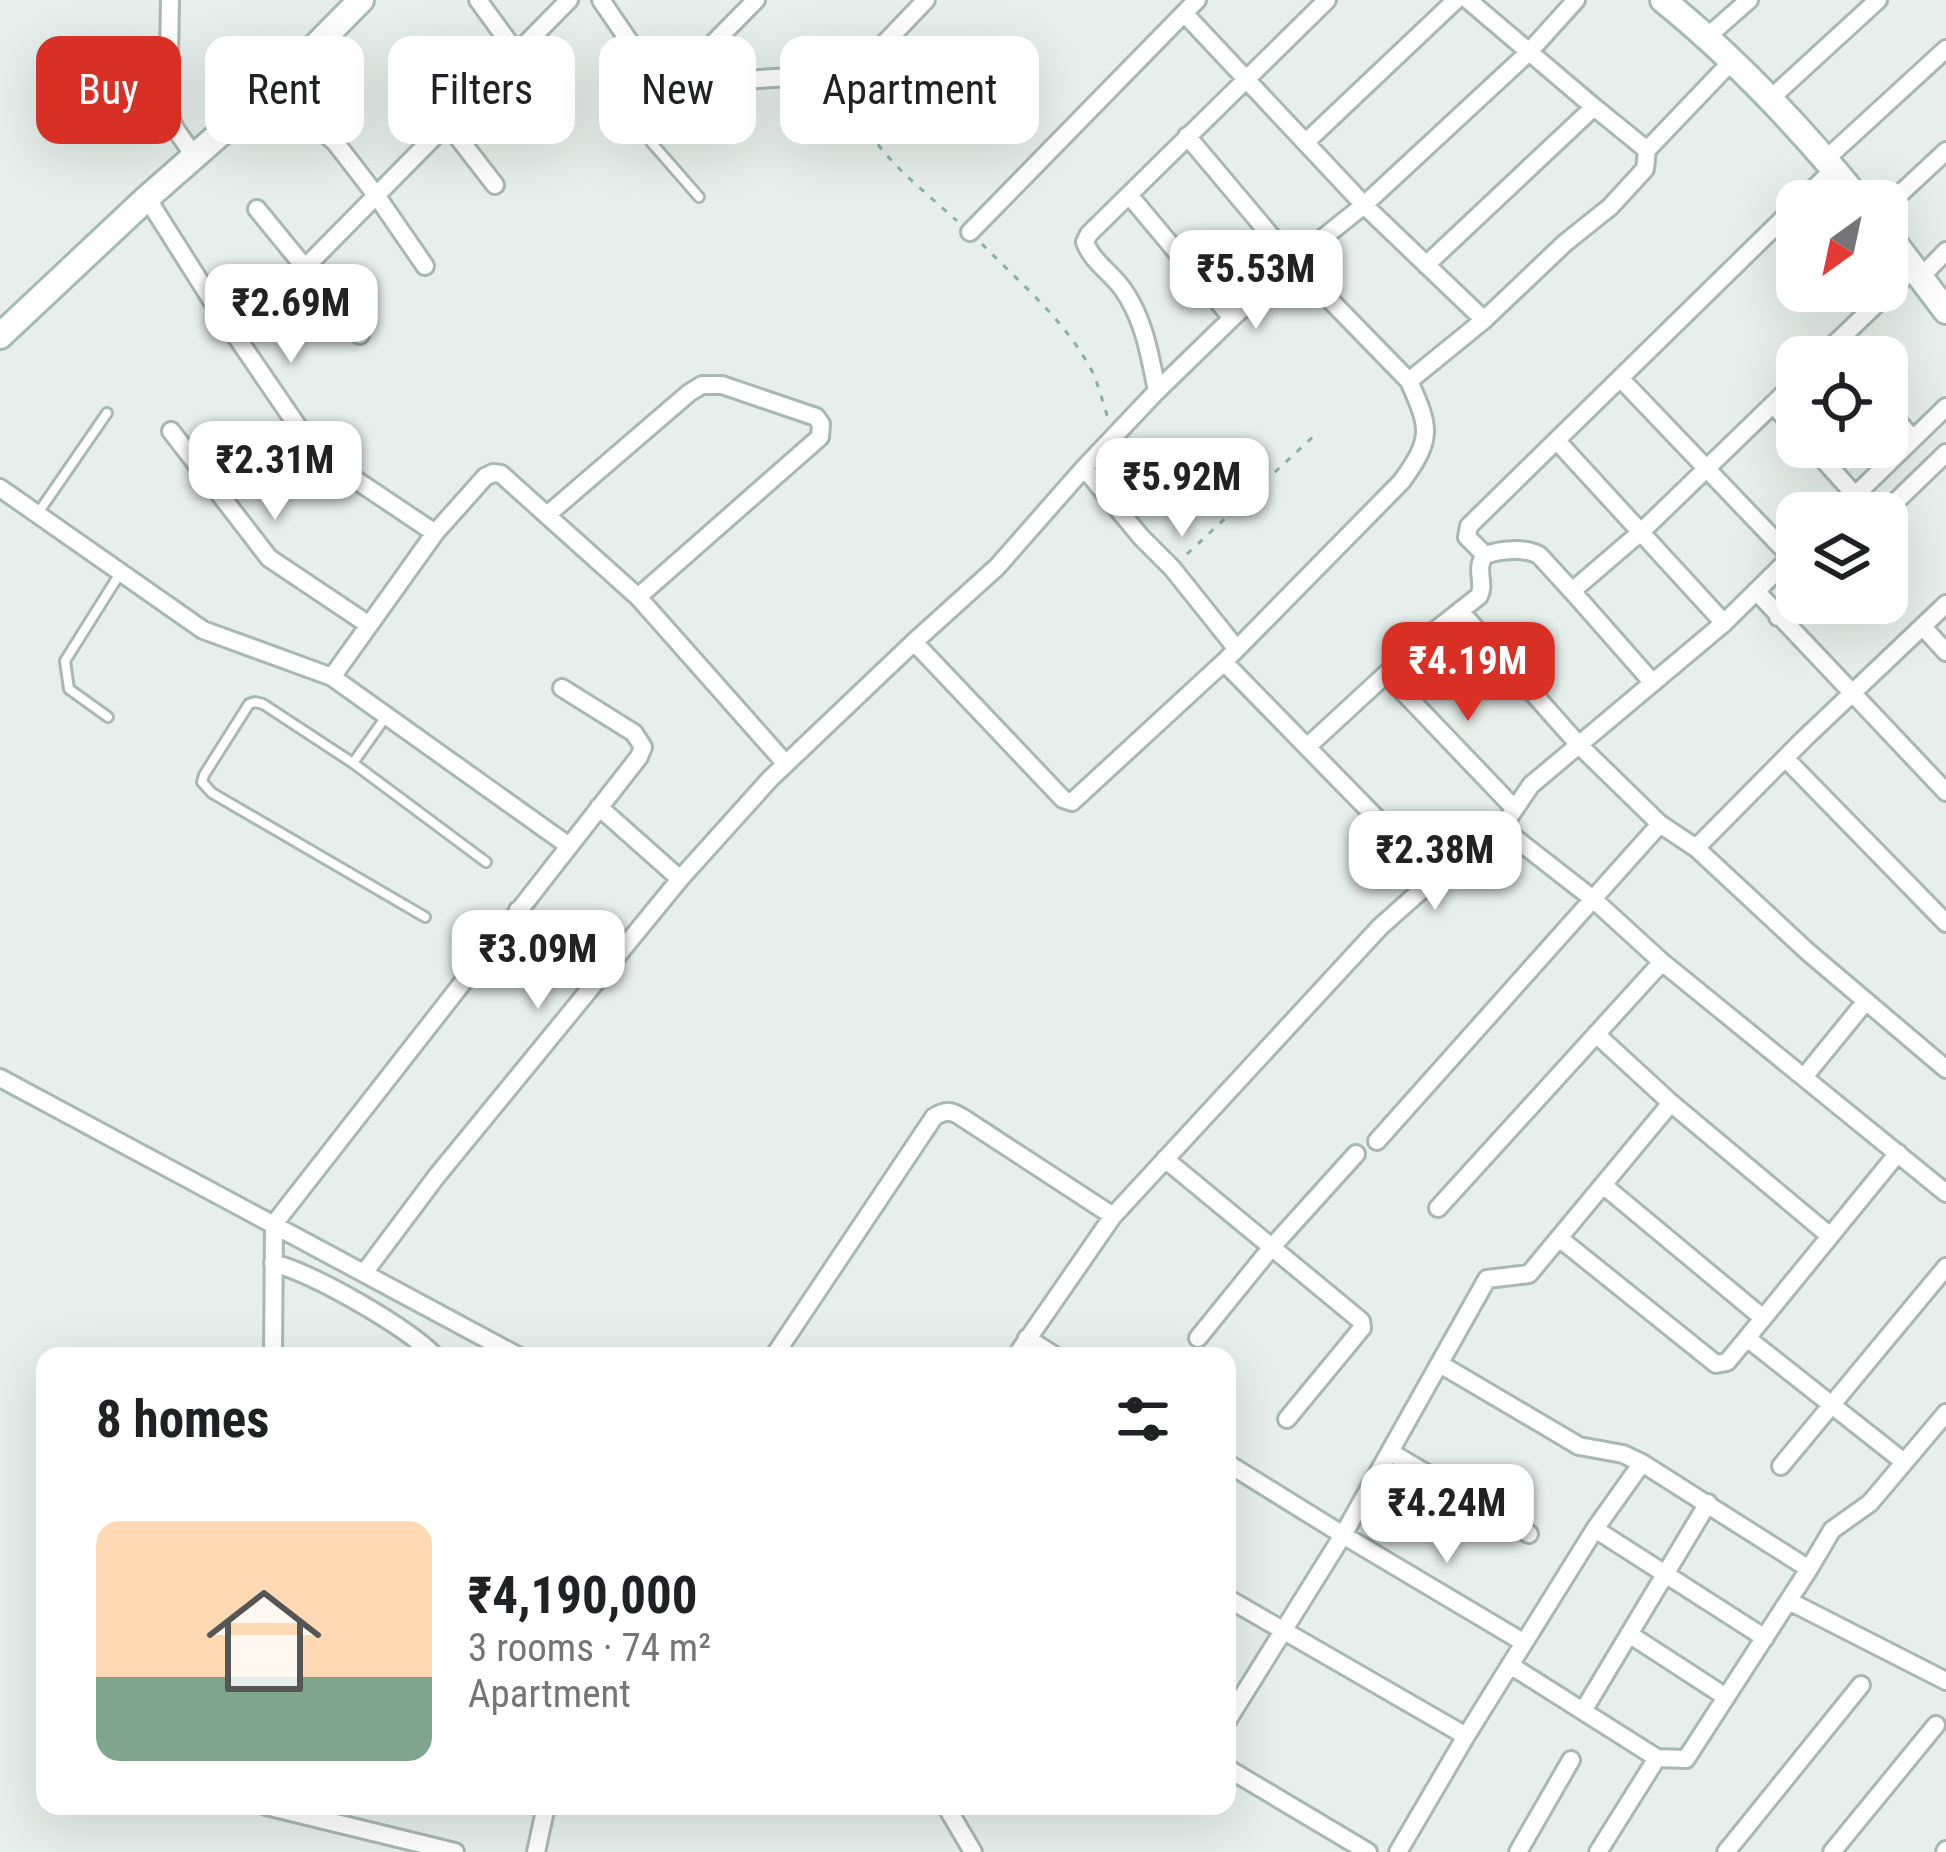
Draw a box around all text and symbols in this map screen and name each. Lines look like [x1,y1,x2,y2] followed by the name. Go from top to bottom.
[36,36,181,144] chip: Buy
[205,36,364,144] chip: Rent
[388,36,575,144] chip: Filters
[599,36,756,144] chip: New
[780,36,1039,144] chip: Apartment
[1776,180,1908,312] north arrow
[1776,180,1908,624] map controls
[1158,230,1354,332] pin: ₹5.53M
[1197,246,1315,292] text: ₹5.53M
[193,264,389,366] pin: ₹2.69M
[232,280,350,326] text: ₹2.69M
[1776,336,1908,468] button: locate
[177,421,373,523] pin: ₹2.31M
[216,437,334,483] text: ₹2.31M
[1084,438,1280,540] pin: ₹5.92M
[1123,454,1241,500] text: ₹5.92M
[1776,492,1908,624] button: layers
[1370,622,1566,724] pin: ₹4.19M
[1409,638,1527,684] text: ₹4.19M
[1337,811,1533,913] pin: ₹2.38M
[1376,827,1494,873] text: ₹2.38M
[440,910,636,1012] pin: ₹3.09M
[479,926,597,972] text: ₹3.09M
[1110,1386,1176,1452] icon: filters
[96,1390,269,1449] text: 8 homes
[1349,1464,1545,1566] pin: ₹4.24M
[1388,1480,1506,1526] text: ₹4.24M
[468,1566,698,1625] text: ₹4,190,000
[192,1569,336,1713] icon: home
[468,1625,711,1671] text: 3 rooms · 74 m²
[468,1671,631,1717] text: Apartment

